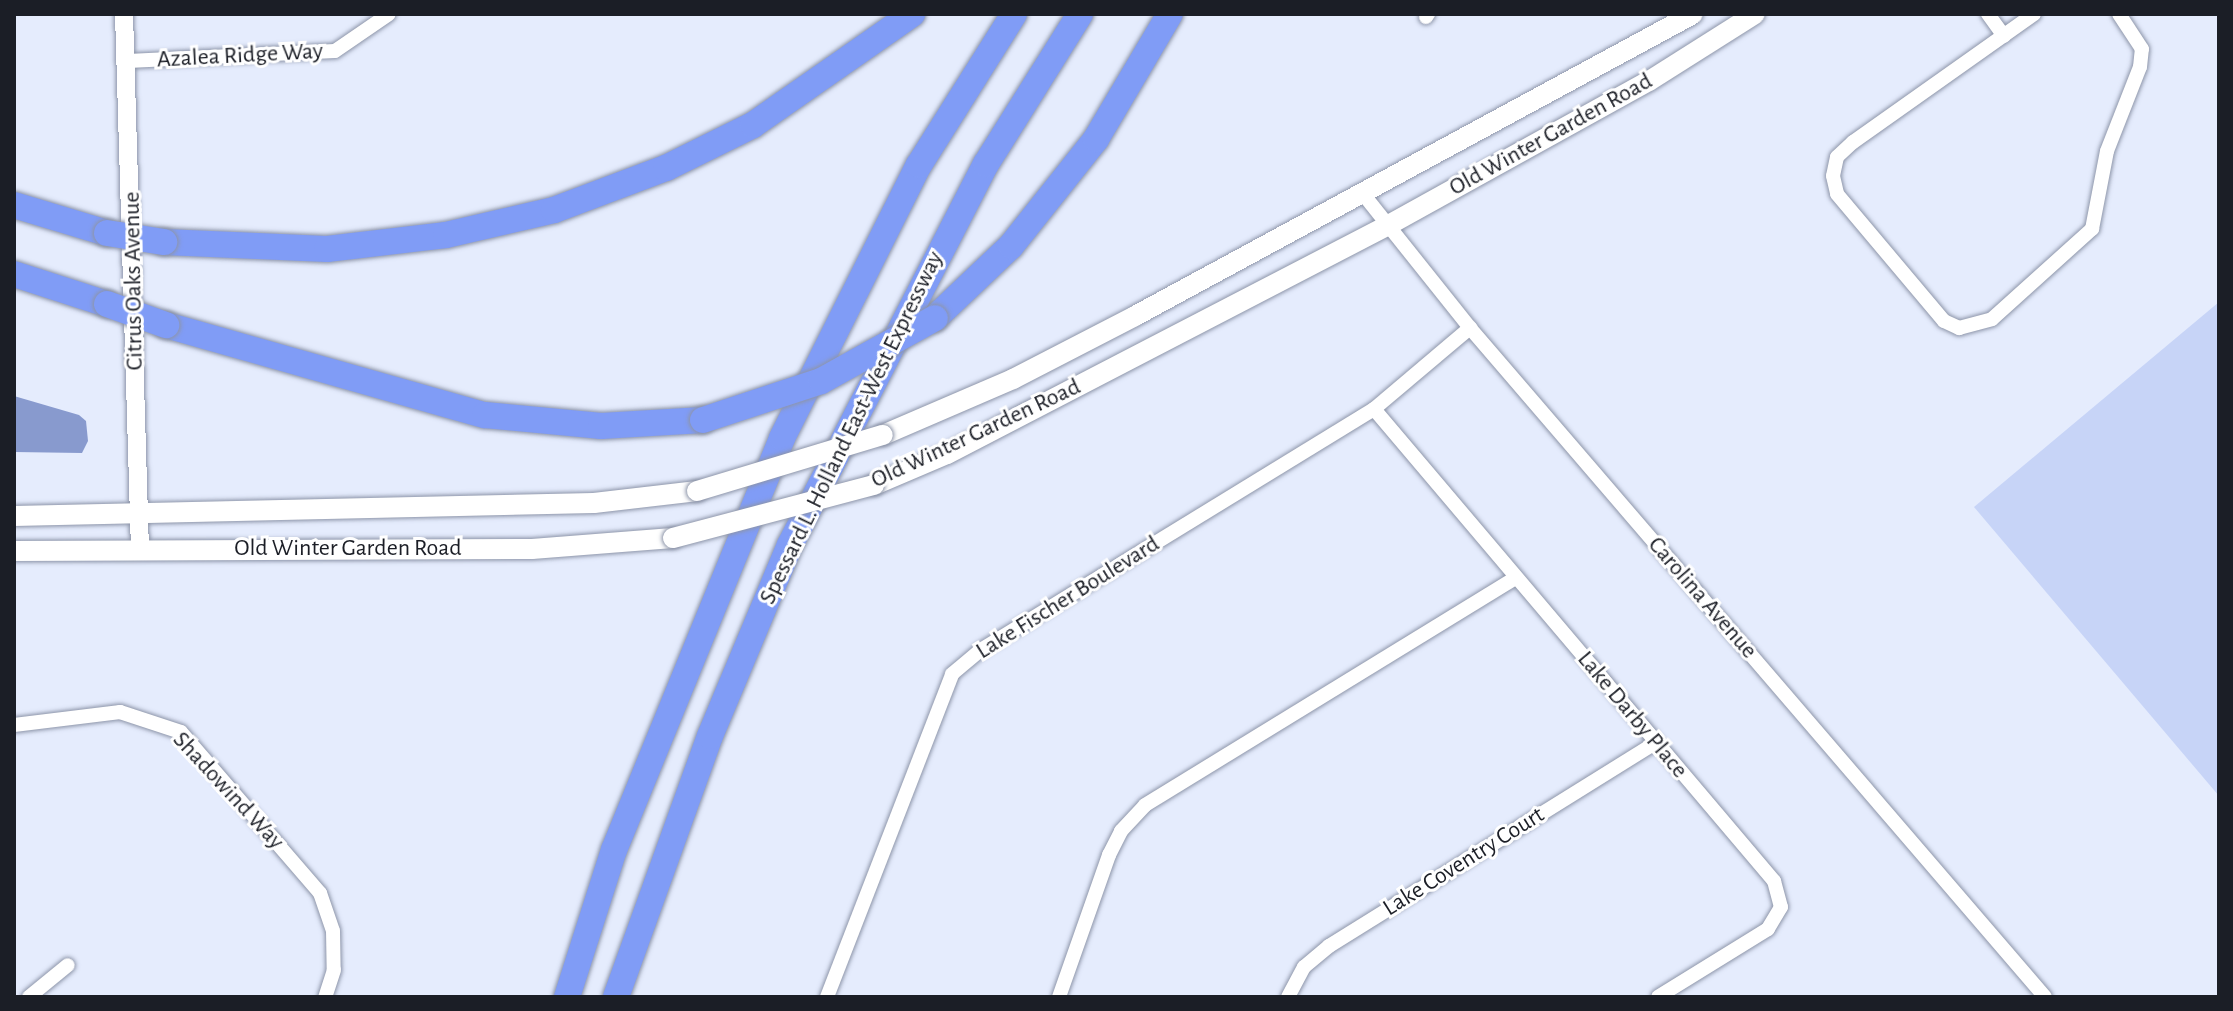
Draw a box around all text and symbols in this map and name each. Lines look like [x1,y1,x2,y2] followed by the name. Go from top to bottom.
[156,37,324,75] street label: Azalea Ridge Way
[1444,67,1658,203] street label: Old Winter Garden Road
[118,191,150,371] street label: Citrus Oaks Avenue
[754,247,950,609] street label: Spessard L. Holland East-West Expressway
[867,373,1085,495] street label: Old Winter Garden Road
[971,530,1165,666] street label: Lake Fischer Boulevard
[1641,531,1763,665] street label: Carolina Avenue
[234,535,462,563] street label: Old Winter Garden Road
[1571,646,1693,784] street label: Lake Darby Place
[166,726,290,856] street label: Shadowind Way
[1378,801,1550,923] street label: Lake Coventry Court

